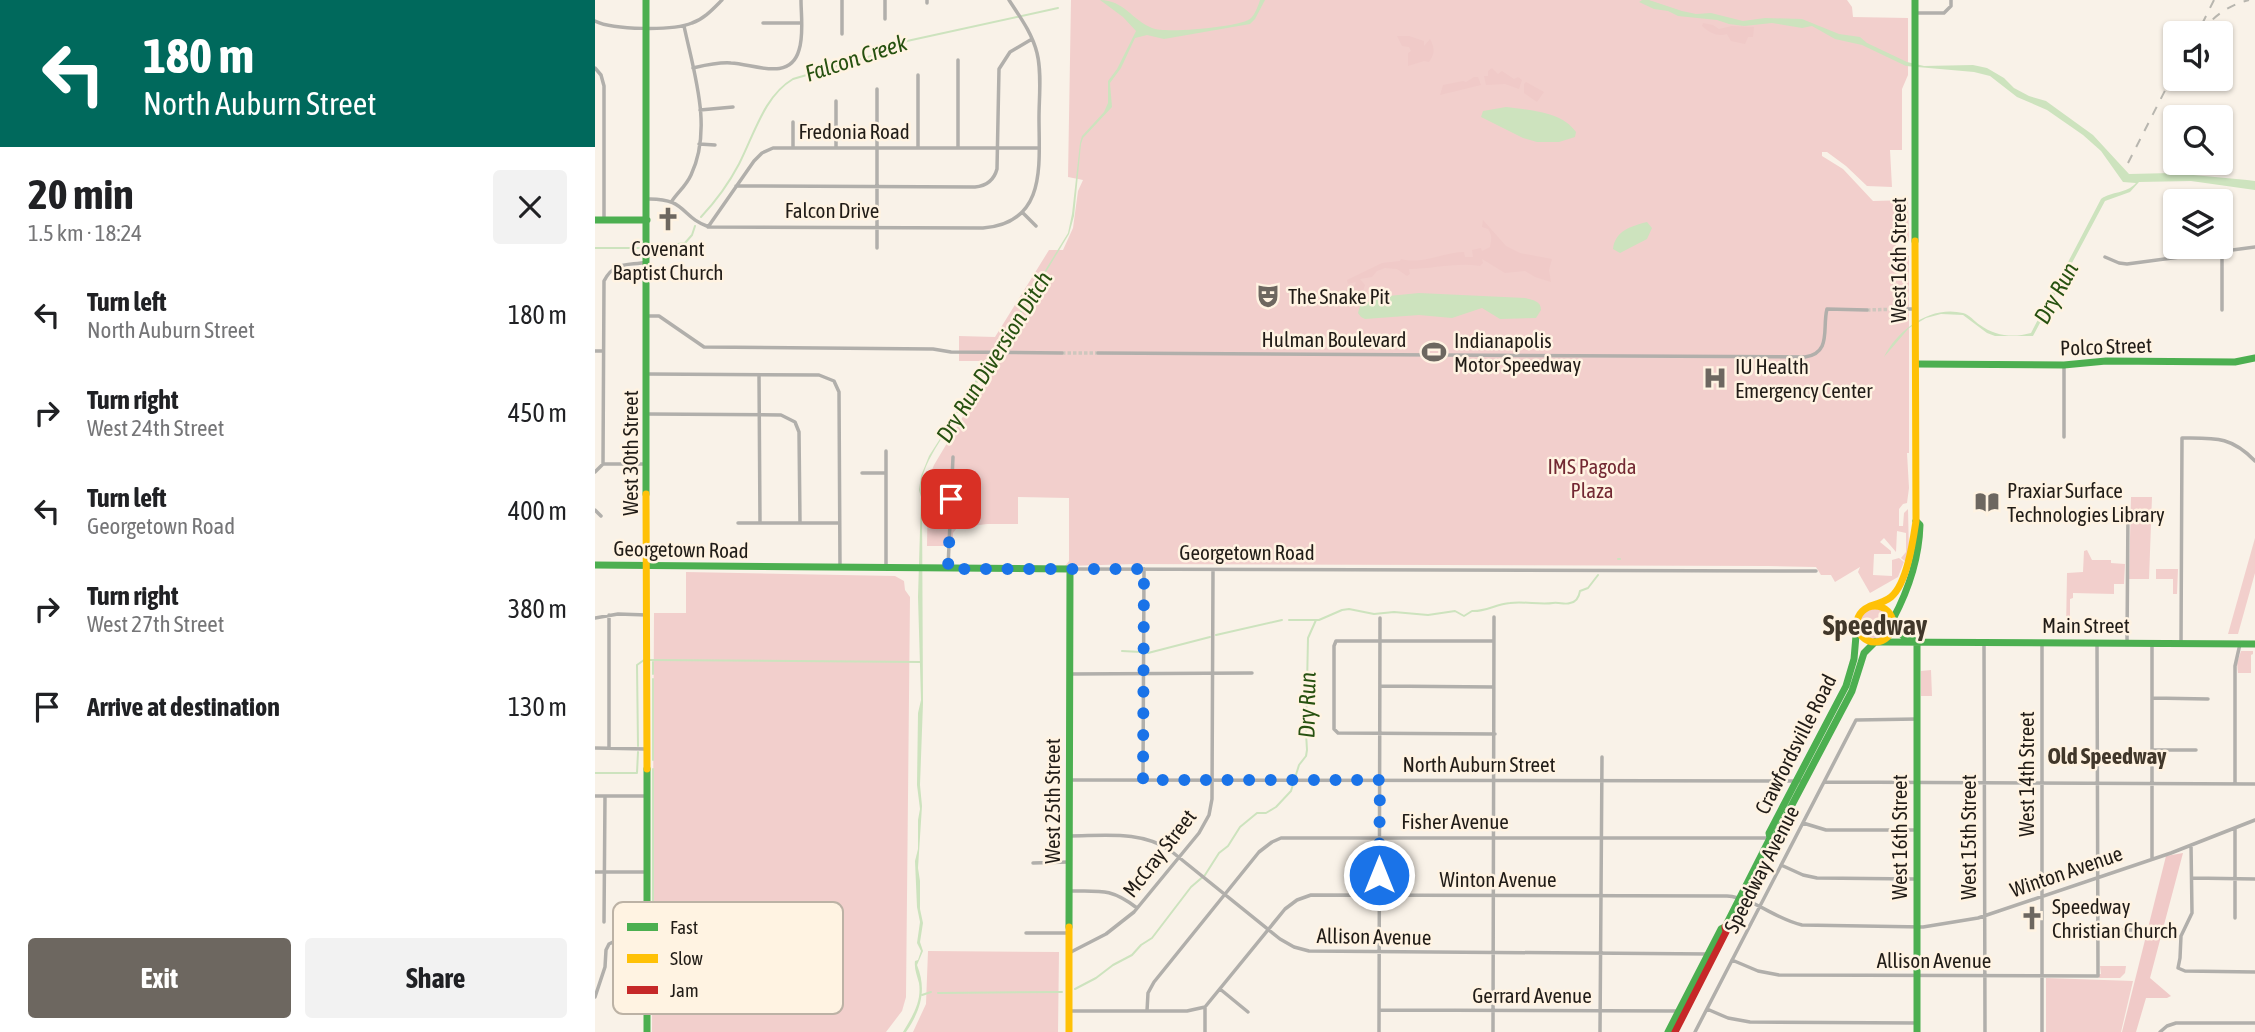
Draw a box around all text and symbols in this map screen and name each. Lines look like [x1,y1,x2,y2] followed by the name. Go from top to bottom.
[2163,21,2233,259] map controls
[2163,21,2233,91] button: sound
[143,27,254,83] text: 180 m
[28,28,119,119] icon: left
[802,29,911,87] water label: Falcon Creek
[143,85,376,122] text: North Auburn Street
[2163,105,2233,175] button: search
[798,119,910,143] street label: Fredonia Road
[28,170,134,218] text: 20 min
[493,170,567,244] button: close
[2163,189,2233,259] button: layers
[1886,197,1910,323] street label: West 16th Street
[785,198,879,222] street label: Falcon Drive
[654,205,682,233] church icon: Covenant Baptist Church
[28,220,142,246] text: 1.5 km · 18:24
[613,236,723,284] place label: Covenant Baptist Church
[2029,258,2083,328] water label: Dry Run
[931,267,1057,447] water label: Dry Run Diversion Ditch
[1254,282,1282,310] theatre icon: The Snake Pit
[1288,284,1390,308] place label: The Snake Pit
[87,287,167,317] text: Turn left
[28,296,66,334] icon: left
[508,300,567,330] text: 180 m
[87,317,255,343] text: North Auburn Street
[1262,327,1406,351] street label: Hulman Boulevard
[1454,328,1581,376] place label: Indianapolis Motor Speedway
[2060,332,2152,360] street label: Polco Street
[1420,338,1448,366] sports icon: Indianapolis Motor Speedway
[1735,354,1873,402] place label: IU Health Emergency Center
[1701,364,1729,392] hospital icon: IU Health Emergency Center
[87,385,178,415] text: Turn right
[618,390,642,516] street label: West 30th Street
[28,394,66,432] icon: right
[508,398,567,428] text: 450 m
[87,415,224,441] text: West 24th Street
[1548,454,1636,502] park label: IMS Pagoda Plaza
[921,469,981,529] pin
[2007,478,2165,526] place label: Praxiar Surface Technologies Library
[932,480,970,518] icon: arrive
[87,483,167,513] text: Turn left
[1973,488,2001,516] library icon: Praxiar Surface Technologies Library
[28,492,66,530] icon: left
[508,496,567,526] text: 400 m
[87,513,235,539] text: Georgetown Road
[613,536,749,562] street label: Georgetown Road
[1179,540,1315,564] street label: Georgetown Road
[87,581,178,611] text: Turn right
[28,590,66,628] icon: right
[508,594,567,624] text: 380 m
[1823,609,1928,641] district label: Speedway
[87,611,224,637] text: West 27th Street
[2042,613,2130,637] street label: Main Street
[1749,670,1841,818] street label: Crawfordsville Road
[1293,672,1321,738] water label: Dry Run
[28,688,66,726] icon: arrive
[87,692,280,722] text: Arrive at destination
[508,692,567,722] text: 130 m
[2014,711,2038,837] street label: West 14th Street
[1040,738,1064,864] street label: West 25th Street
[2047,743,2167,769] district label: Old Speedway
[1402,752,1556,776] street label: North Auburn Street
[1887,774,1911,900] street label: West 16th Street
[1956,774,1980,900] street label: West 15th Street
[1719,801,1803,937] street label: Speedway Avenue
[1117,804,1201,902] street label: McCray Street
[1401,809,1509,833] street label: Fisher Avenue
[1342,838,1416,912] position arrow
[2007,841,2125,901] street label: Winton Avenue
[1439,867,1557,891] street label: Winton Avenue
[2052,894,2178,942] place label: Speedway Christian Church
[613,902,843,1014] legend
[2018,904,2046,932] church icon: Speedway Christian Church
[670,916,698,938] text: Fast
[1316,923,1432,949] street label: Allison Avenue
[28,938,291,1018] button: Exit
[305,938,567,1018] button: Share
[670,947,704,969] text: Slow
[1877,948,1991,972] street label: Allison Avenue
[670,979,699,1001] text: Jam
[1472,983,1592,1007] street label: Gerrard Avenue

